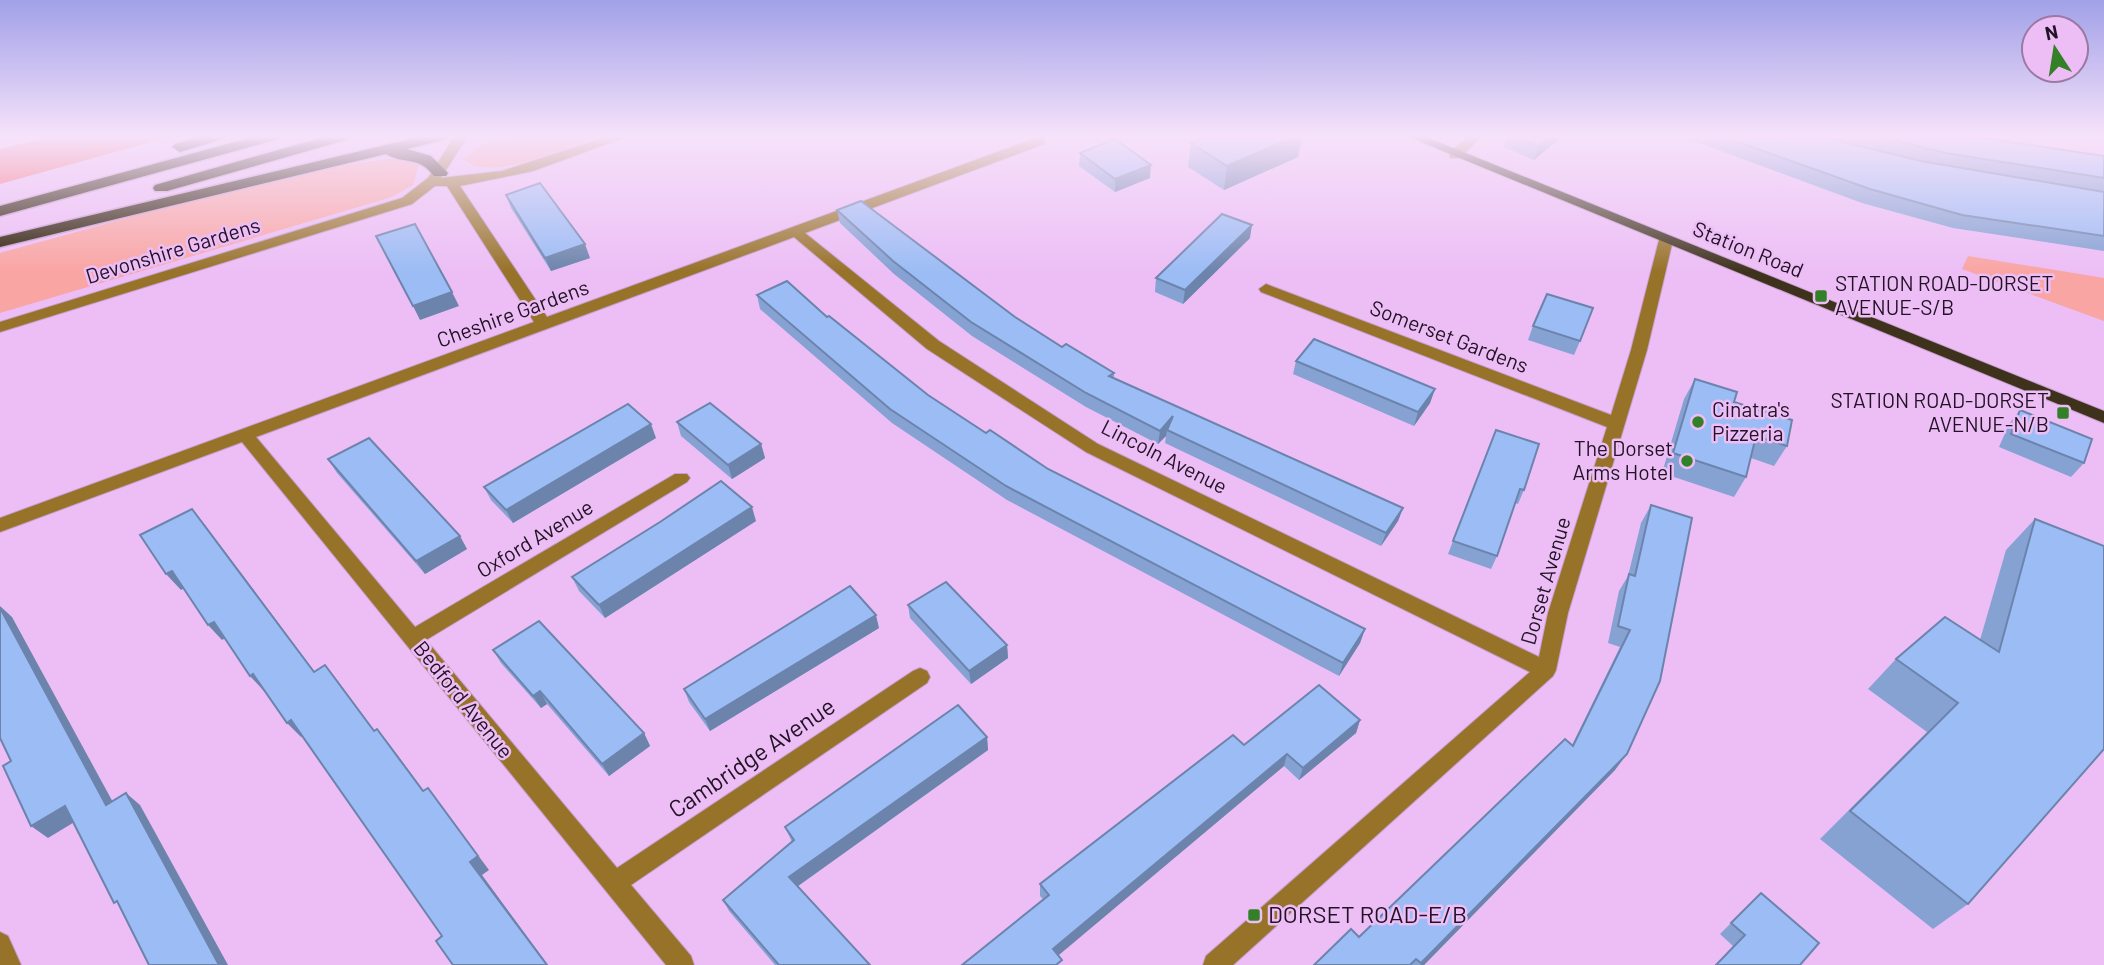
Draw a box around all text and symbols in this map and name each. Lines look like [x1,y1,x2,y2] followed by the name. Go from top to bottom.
[2020,14,2090,84] north arrow
[2043,19,2060,44] text: N
[82,211,263,288] street label: Devonshire Gardens
[1690,215,1807,282] street label: Station Road
[1835,270,2054,319] place label: STATION ROAD-DORSET AVENUE-S/B
[433,274,592,352] street label: Cheshire Gardens
[1813,288,1829,304] marker: STATION ROAD-DORSET AVENUE-S/B
[1367,294,1532,377] street label: Somerset Gardens
[1831,387,2049,436] place label: STATION ROAD-DORSET AVENUE-N/B
[1712,396,1790,445] place label: Cinatra's Pizzeria
[2055,405,2071,421] marker: STATION ROAD-DORSET AVENUE-N/B
[1098,413,1232,498] street label: Lincoln Avenue
[1690,414,1706,430] marker: Cinatra's Pizzeria
[1573,435,1673,484] place label: The Dorset Arms Hotel
[1679,453,1695,469] marker: The Dorset Arms Hotel
[472,493,597,582] street label: Oxford Avenue
[1514,514,1575,647] street label: Dorset Avenue
[409,635,519,763] street label: Bedford Avenue
[663,690,840,823] street label: Cambridge Avenue
[1268,899,1467,928] place label: DORSET ROAD-E/B
[1246,907,1262,923] marker: DORSET ROAD-E/B

